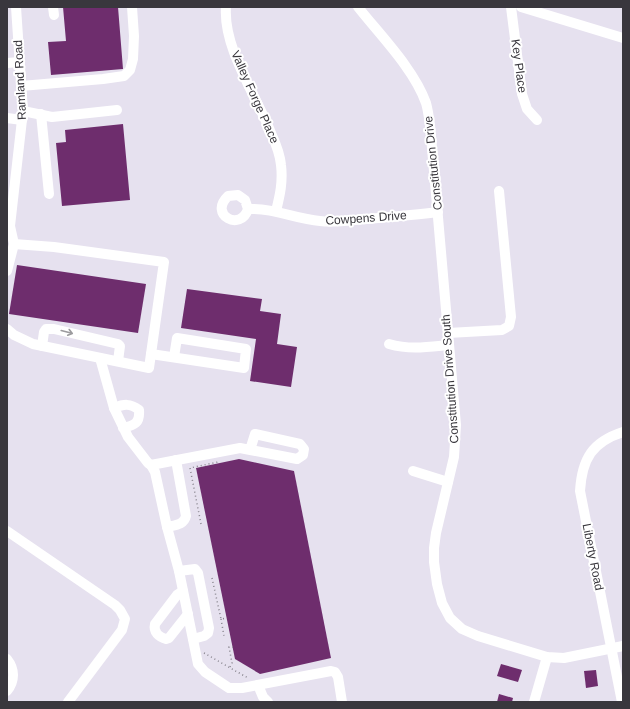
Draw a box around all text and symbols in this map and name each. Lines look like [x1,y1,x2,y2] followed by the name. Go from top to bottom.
[508,38,530,94] street label: Key Place
[11,40,29,120] street label: Ramland Road
[228,49,282,146] street label: Valley Forge Place
[421,115,445,211] street label: Constitution Drive
[325,208,407,228] street label: Cowpens Drive
[439,314,461,444] street label: Constitution Drive South
[61,329,74,336] one-way arrow
[580,522,606,592] street label: Liberty Road

